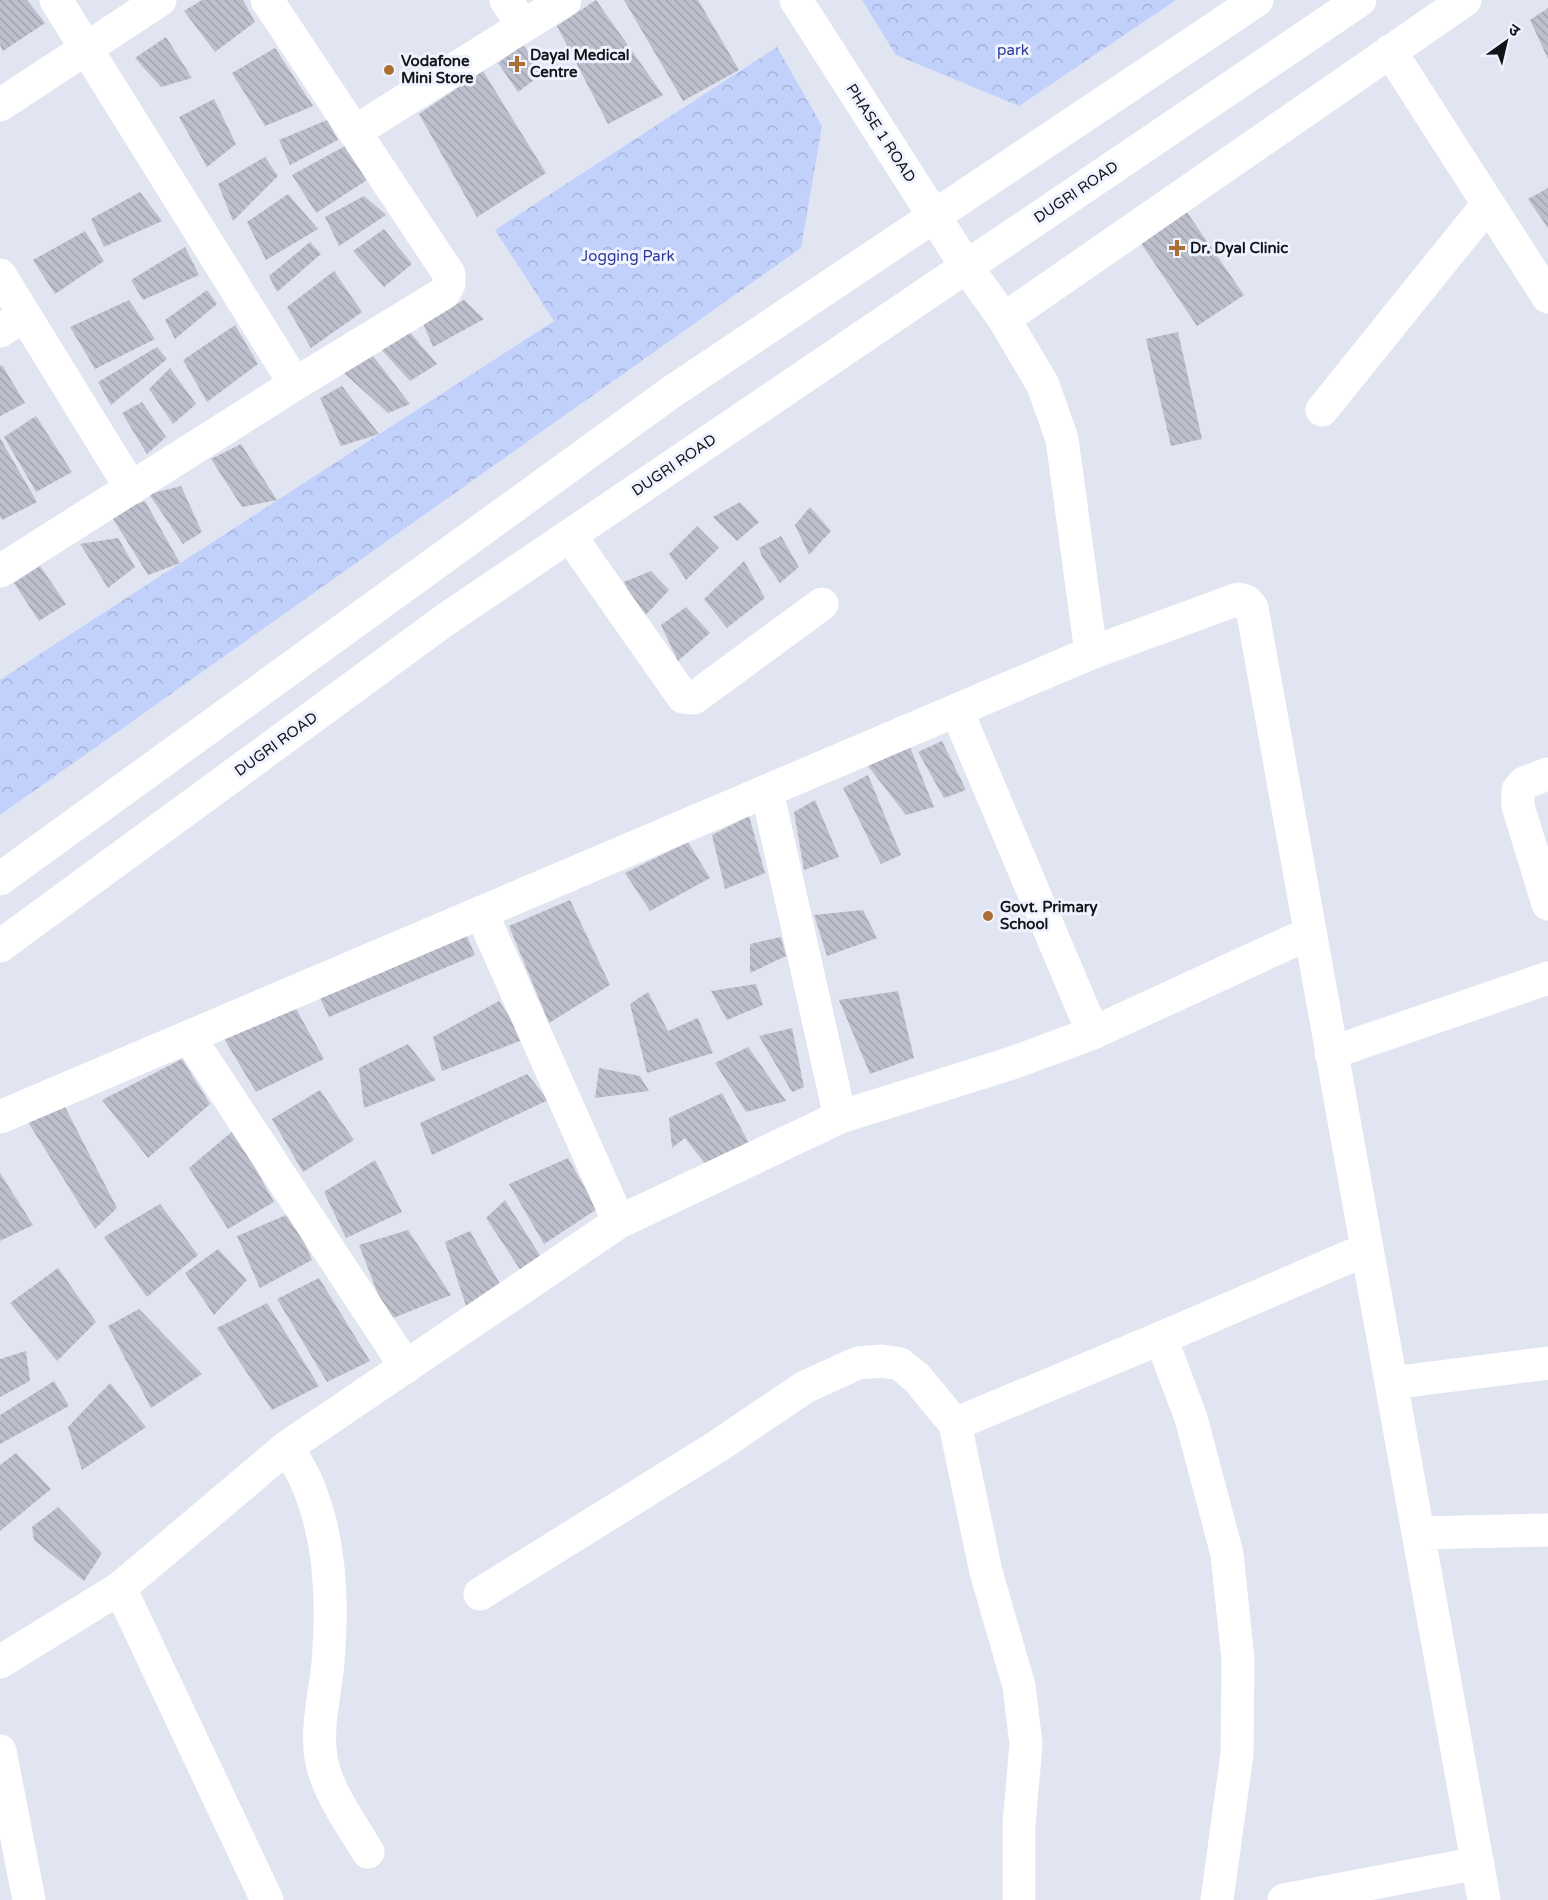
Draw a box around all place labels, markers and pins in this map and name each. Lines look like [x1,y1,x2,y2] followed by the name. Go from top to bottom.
[530,46,630,81] place label: Dayal Medical Centre
[401,52,474,87] place label: Vodafone Mini Store
[508,55,526,73] marker: Dayal Medical Centre
[382,63,396,77] marker: Vodafone Mini Store
[1168,239,1186,257] marker: Dr. Dyal Clinic
[1190,239,1288,258] place label: Dr. Dyal Clinic
[1000,898,1098,933] place label: Govt. Primary School
[981,909,995,923] marker: Govt. Primary School

